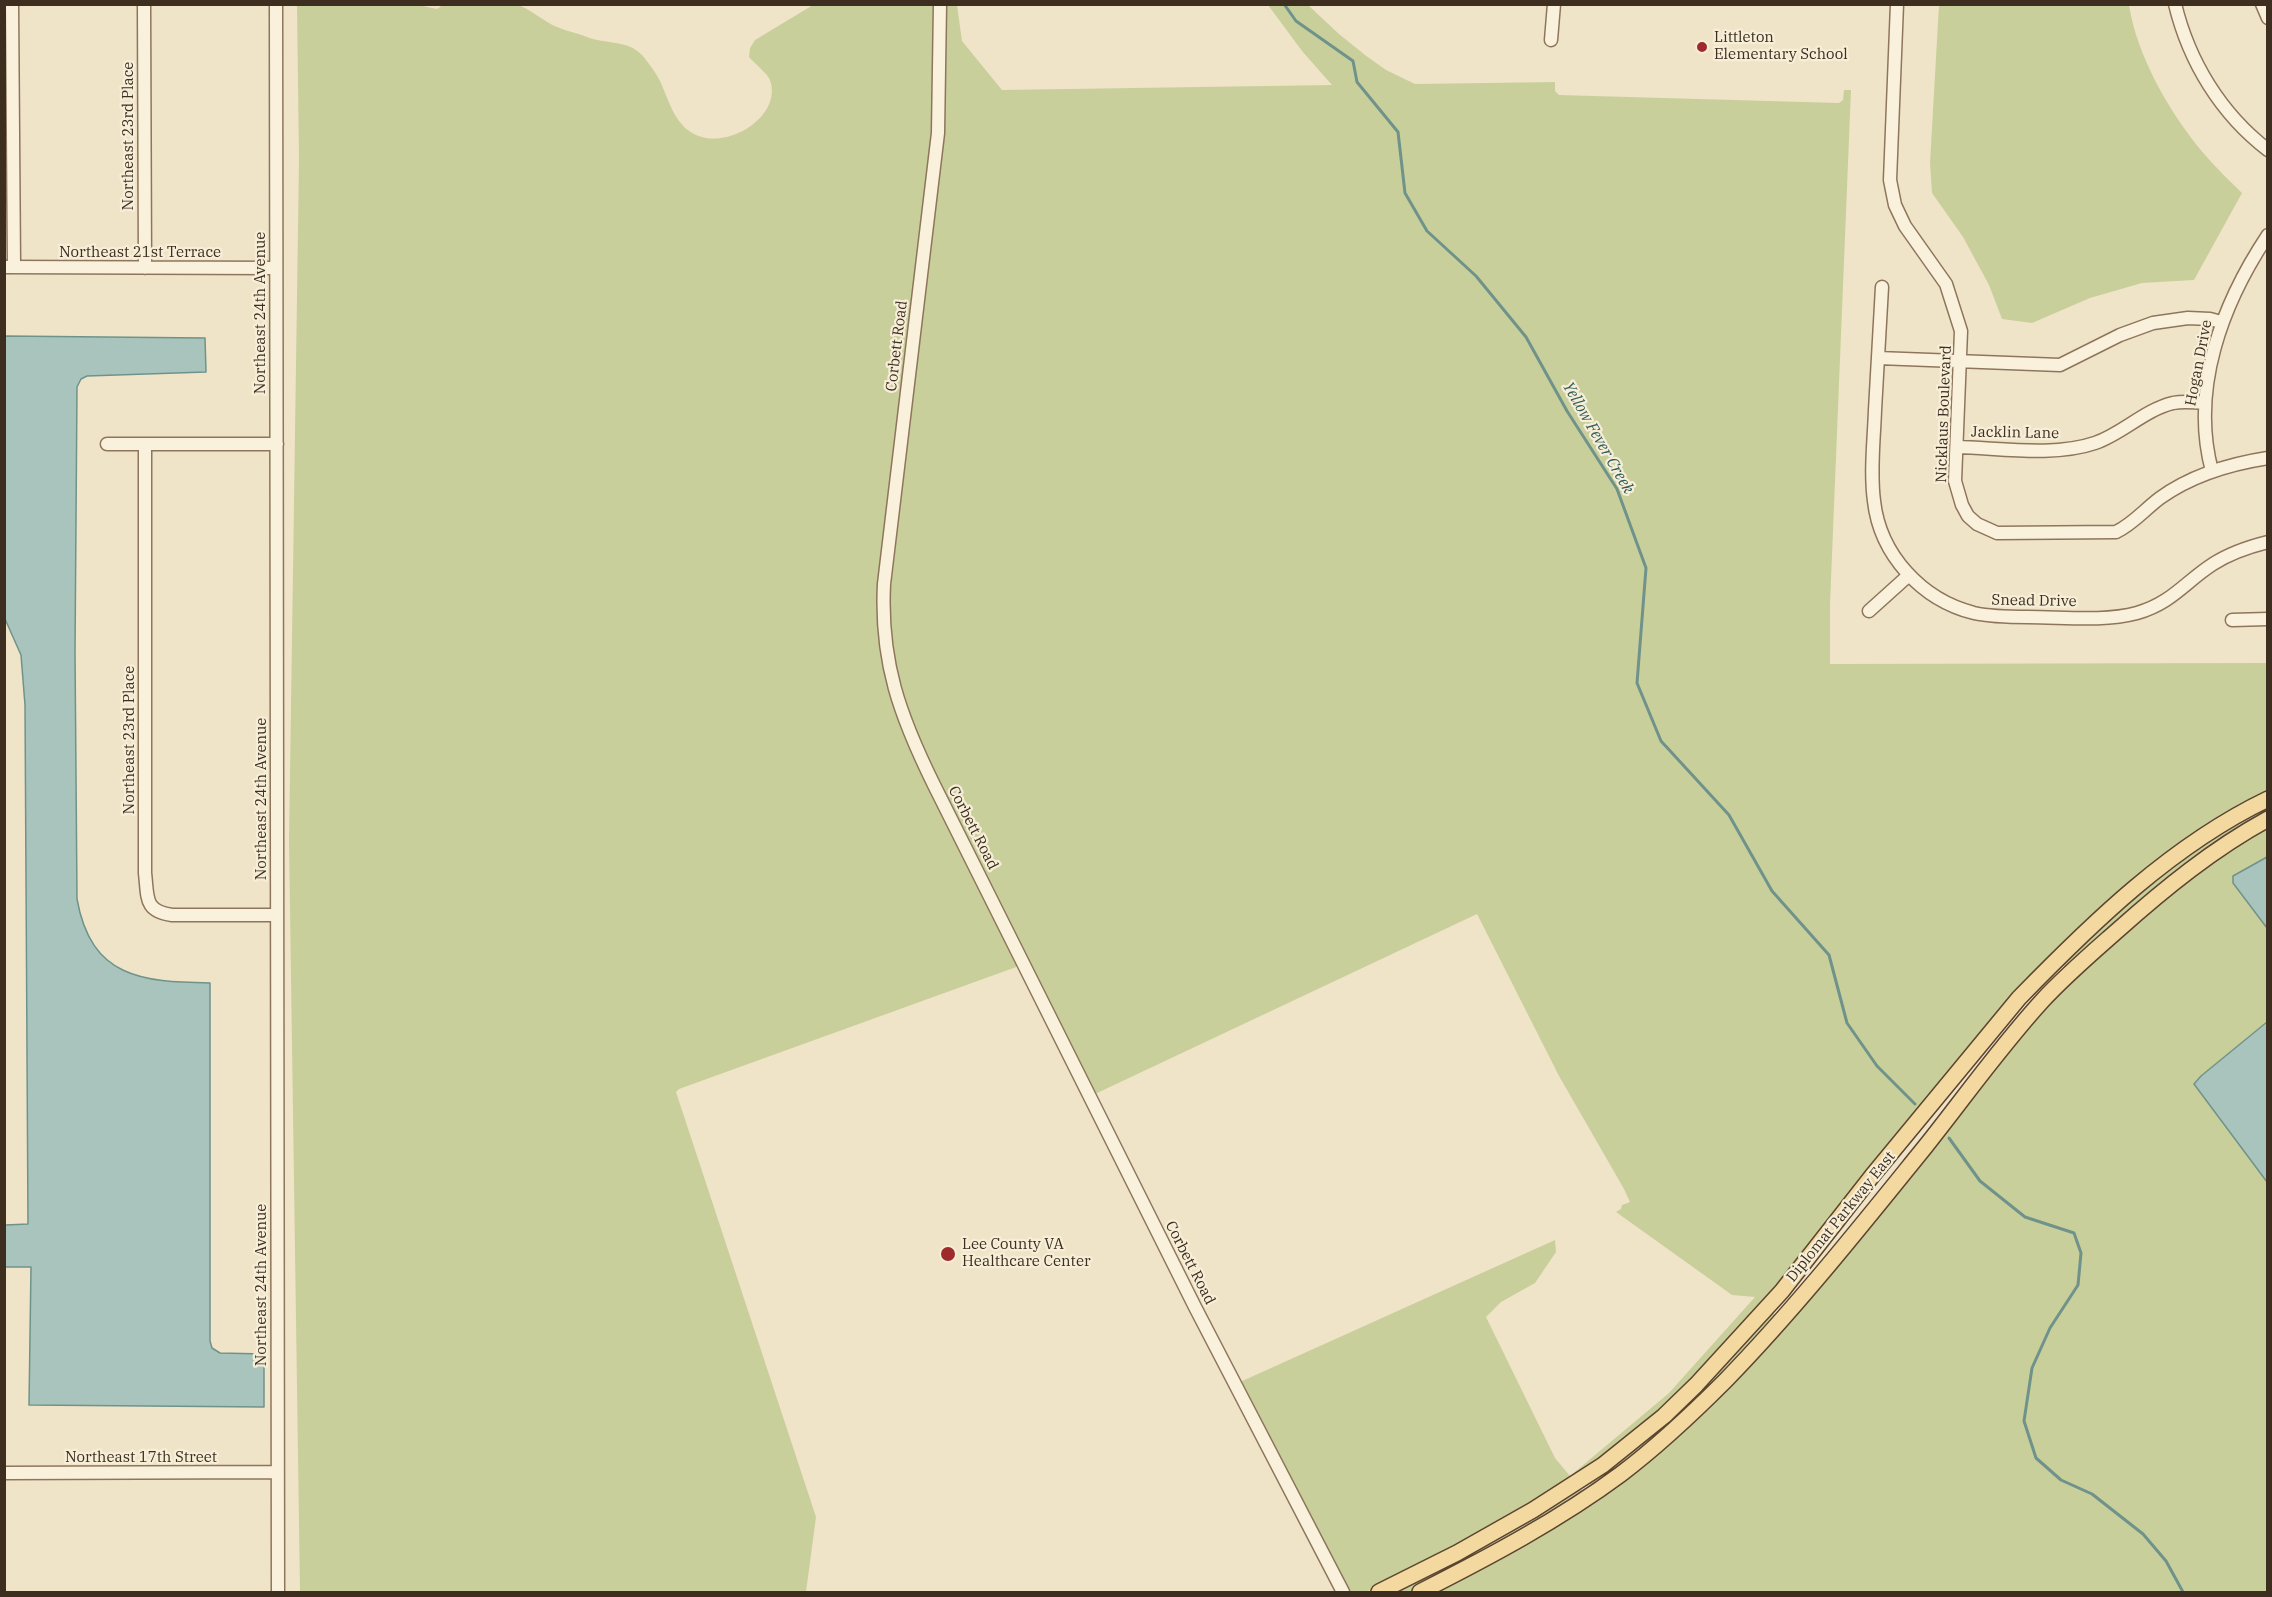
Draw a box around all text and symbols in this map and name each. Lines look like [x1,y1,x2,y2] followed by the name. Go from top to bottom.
[1714,29,1848,64] place label: Littleton Elementary School
[1695,40,1709,54] marker: Littleton Elementary School
[120,62,138,210] street label: Northeast 23rd Place
[252,232,270,394] street label: Northeast 24th Avenue
[59,244,221,262] street label: Northeast 21st Terrace
[882,299,912,393] street label: Corbett Road
[2182,318,2216,408] street label: Hogan Drive
[1933,345,1955,483] street label: Nicklaus Boulevard
[1558,379,1638,497] water label: Yellow Fever Creek
[1971,423,2059,443] street label: Jacklin Lane
[1991,591,2077,611] street label: Snead Drive
[121,666,139,814] street label: Northeast 23rd Place
[253,718,271,880] street label: Northeast 24th Avenue
[944,783,1002,873] street label: Corbett Road
[1783,1148,1899,1286] street label: Diplomat Parkway East
[253,1204,271,1366] street label: Northeast 24th Avenue
[1161,1218,1219,1308] street label: Corbett Road
[962,1236,1091,1271] place label: Lee County VA Healthcare Center
[939,1245,957,1263] marker: Lee County VA Healthcare Center
[65,1449,217,1467] street label: Northeast 17th Street

